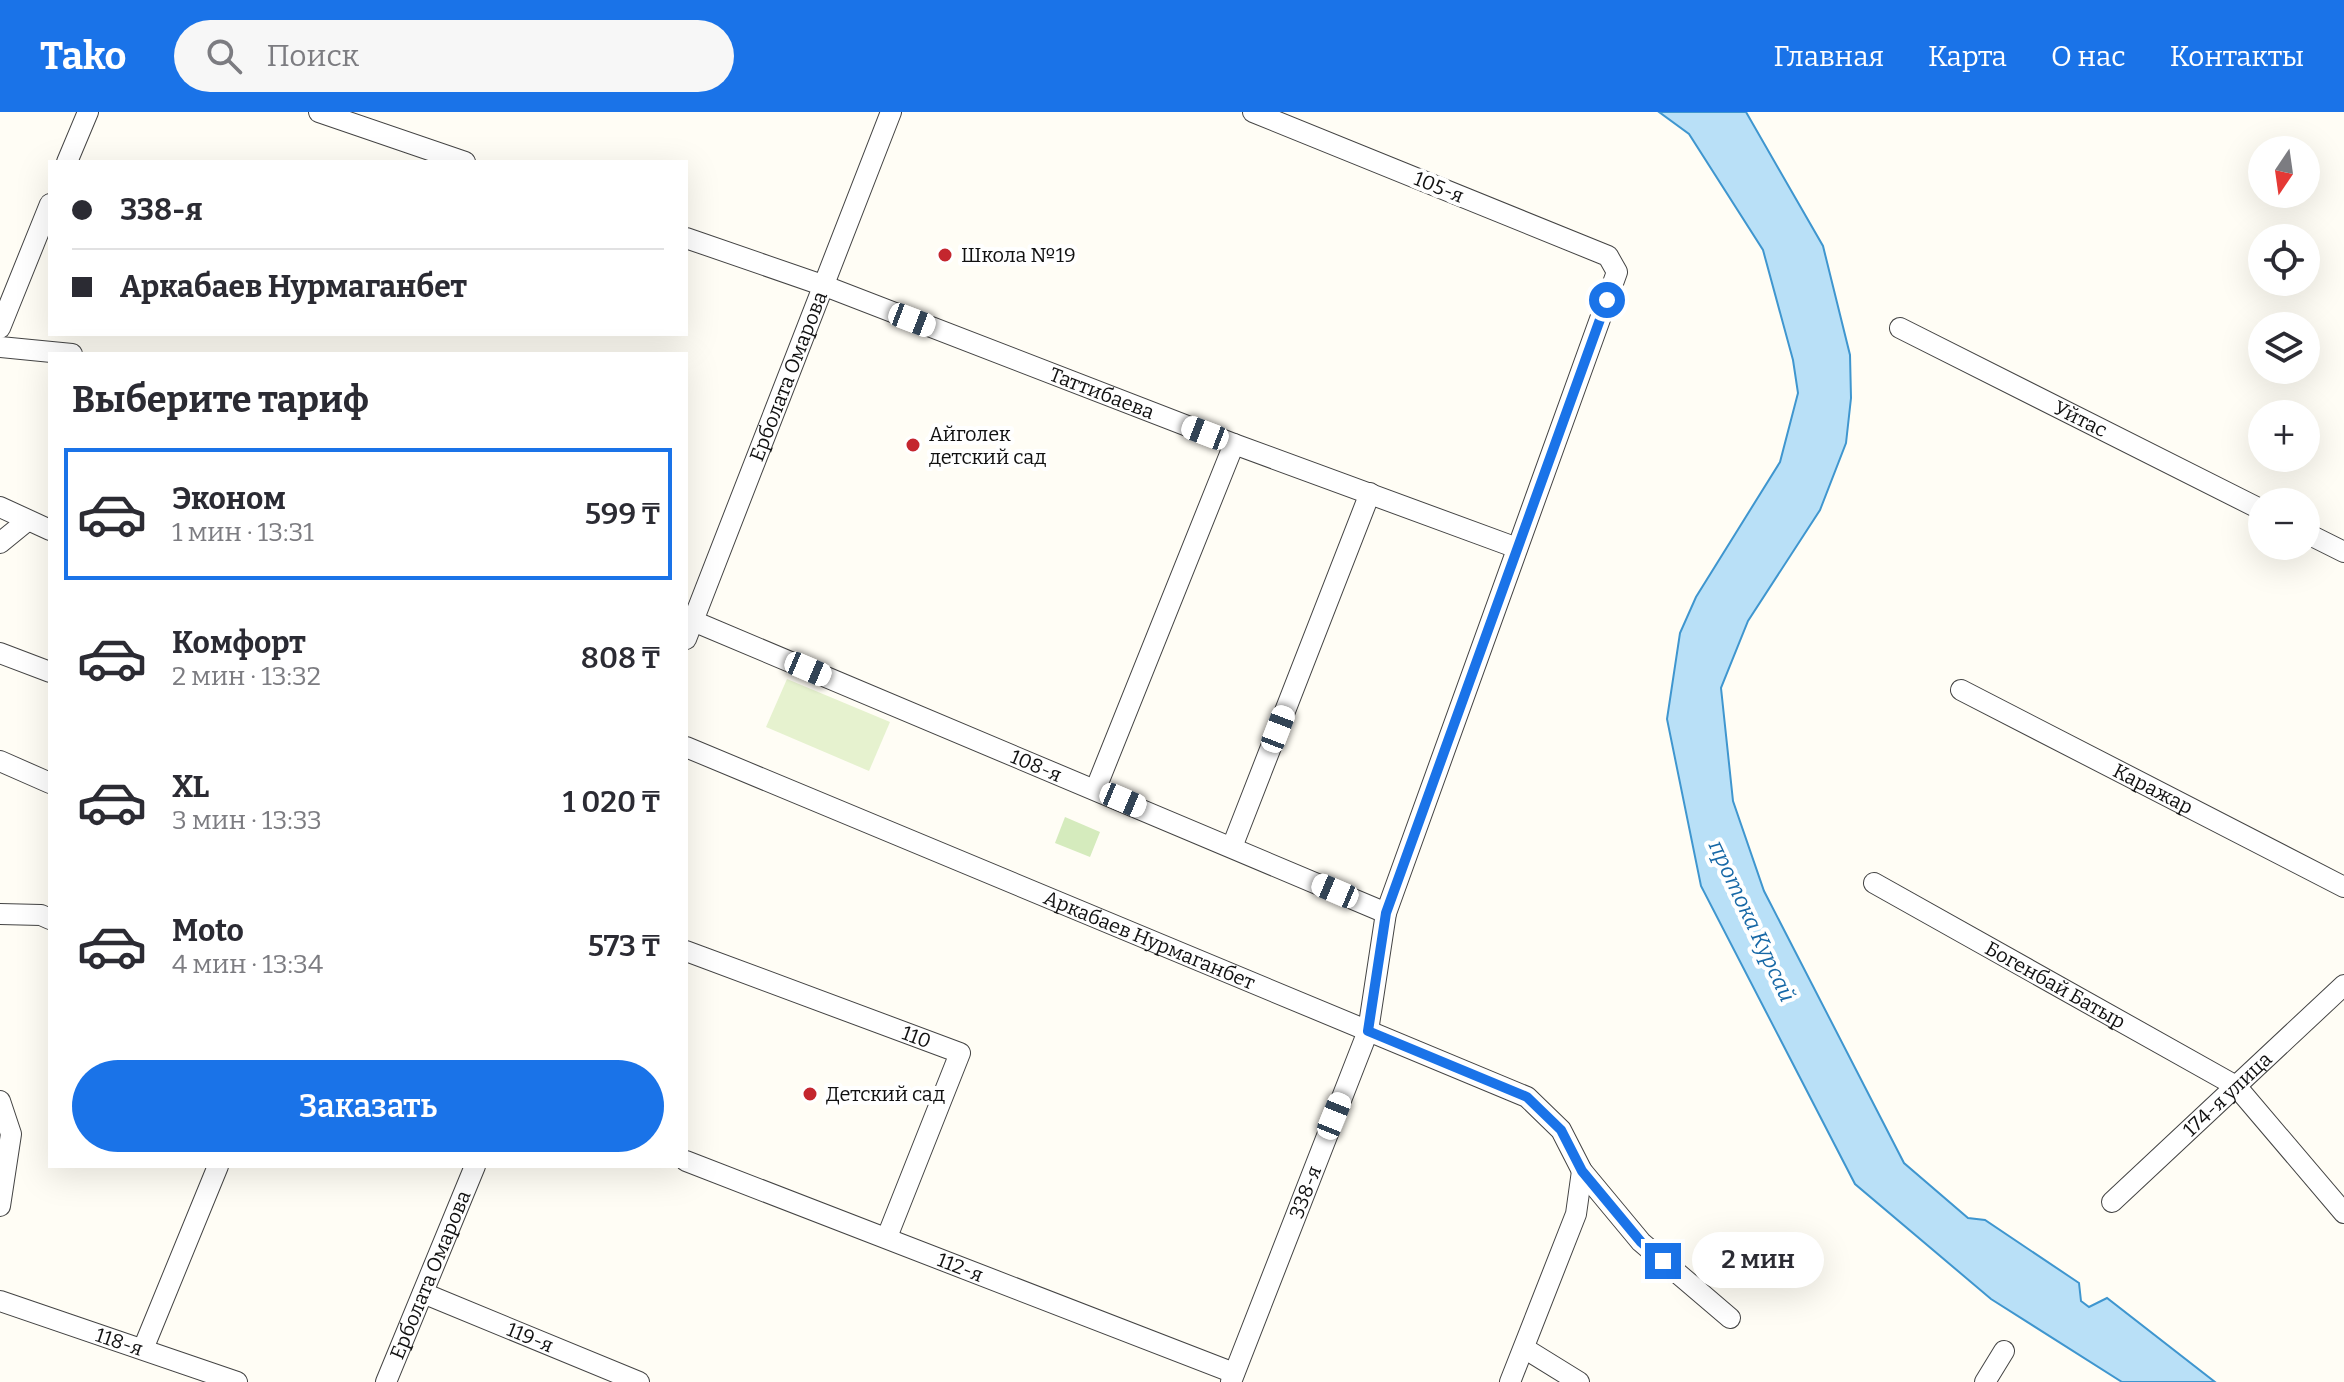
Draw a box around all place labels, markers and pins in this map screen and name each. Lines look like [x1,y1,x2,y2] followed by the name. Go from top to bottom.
[961,243,1076,267] place label: Школа №19
[936,246,954,264] marker: Школа №19
[929,422,1046,469] place label: Айголек детский сад
[904,436,922,454] marker: Айголек детский сад
[826,1082,945,1106] place label: Детский сад
[801,1085,819,1103] marker: Детский сад

